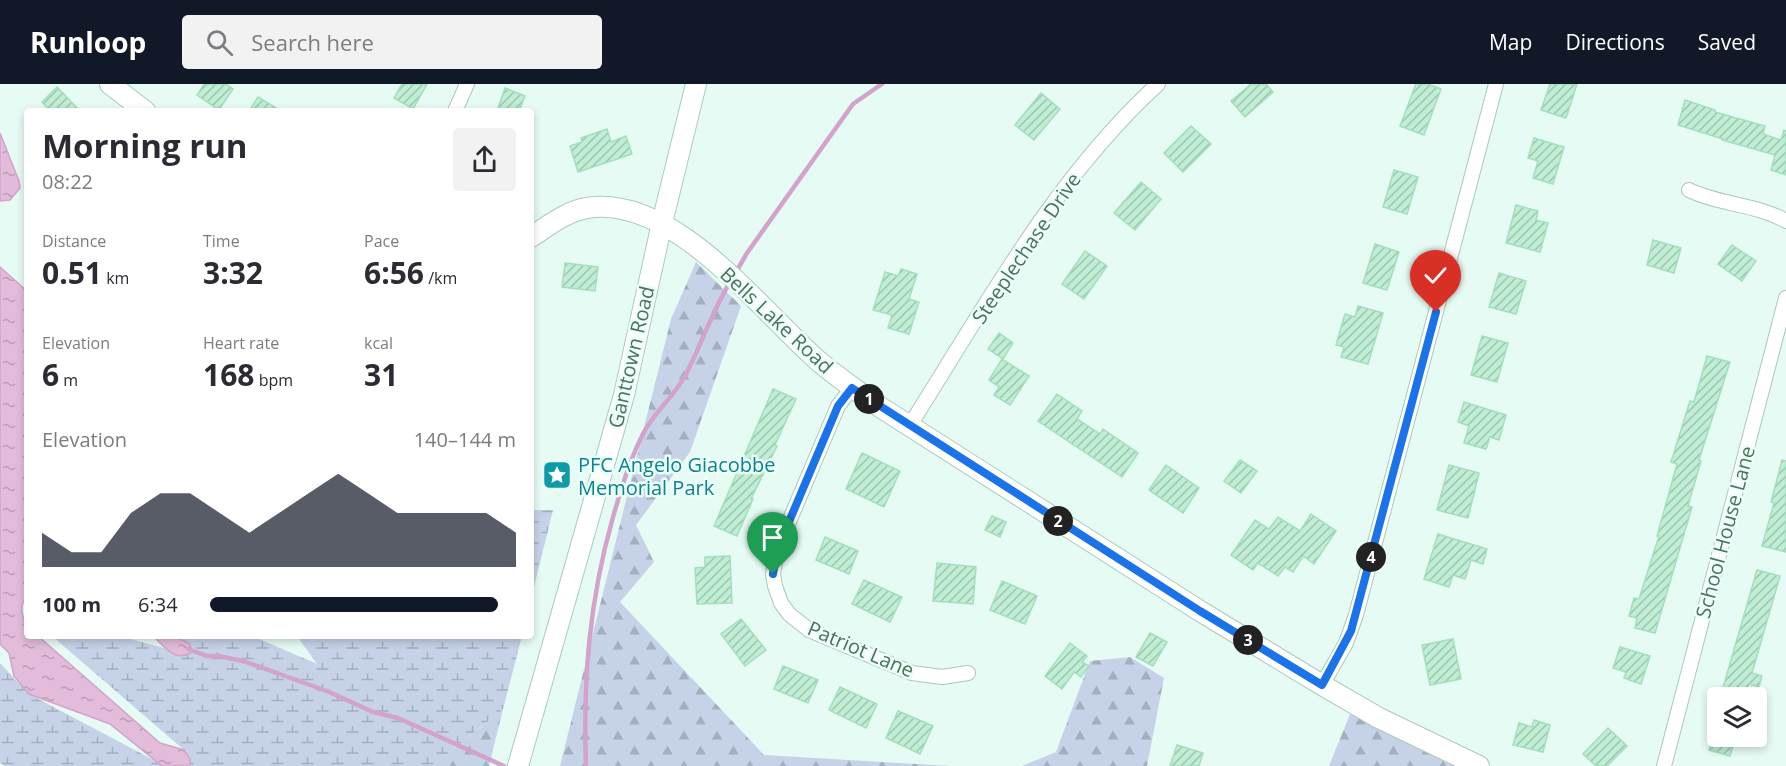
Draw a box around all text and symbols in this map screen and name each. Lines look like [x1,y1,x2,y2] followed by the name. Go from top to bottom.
[182,15,602,69] search box
[30,23,146,61] text: Runloop
[203,26,236,59] icon: search
[251,27,374,57] text: Search here
[1489,28,1532,56] text: Map
[1565,28,1665,56] text: Directions
[1698,28,1756,56] text: Saved
[42,123,248,168] text: Morning run
[453,128,516,191] button: share
[965,167,1087,329] street label: Steeplechase Drive
[42,168,93,195] text: 08:22
[42,230,106,252] text: Distance
[203,230,240,252] text: Time
[364,230,399,252] text: Pace
[1410,250,1461,312] pin
[42,252,102,293] text: 0.51
[203,252,263,293] text: 3:32
[364,252,424,293] text: 6:56
[1419,259,1452,292] icon: check
[715,261,839,379] street label: Bells Lake Road
[102,267,129,289] text: km
[424,267,457,289] text: /km
[602,283,660,431] street label: Ganttown Road
[42,332,110,354] text: Elevation
[203,332,279,354] text: Heart rate
[364,332,393,354] text: kcal
[42,354,59,395] text: 6
[203,354,254,395] text: 168
[364,354,398,395] text: 31
[59,369,78,391] text: m
[254,369,293,391] text: bpm
[854,384,884,414] pin: 1
[864,388,874,410] text: 1
[42,426,127,453] text: Elevation
[414,426,516,453] text: 140–144 m
[1689,443,1761,621] street label: School House Lane
[578,451,775,501] place label: PFC Angelo Giacobbe Memorial Park
[541,459,573,491] place icon: PFC Angelo Giacobbe Memorial Park
[1043,506,1073,536] pin: 2
[1053,510,1063,532] text: 2
[747,512,798,574] pin
[756,521,789,554] icon: arrive
[1356,542,1386,572] pin: 4
[1366,546,1376,568] text: 4
[42,591,101,618] text: 100 m
[138,591,178,618] text: 6:34
[804,615,918,683] street label: Patriot Lane
[1233,625,1263,655] pin: 3
[1243,629,1253,651] text: 3
[1707,687,1767,747] map controls
[1707,687,1767,747] button: layers

